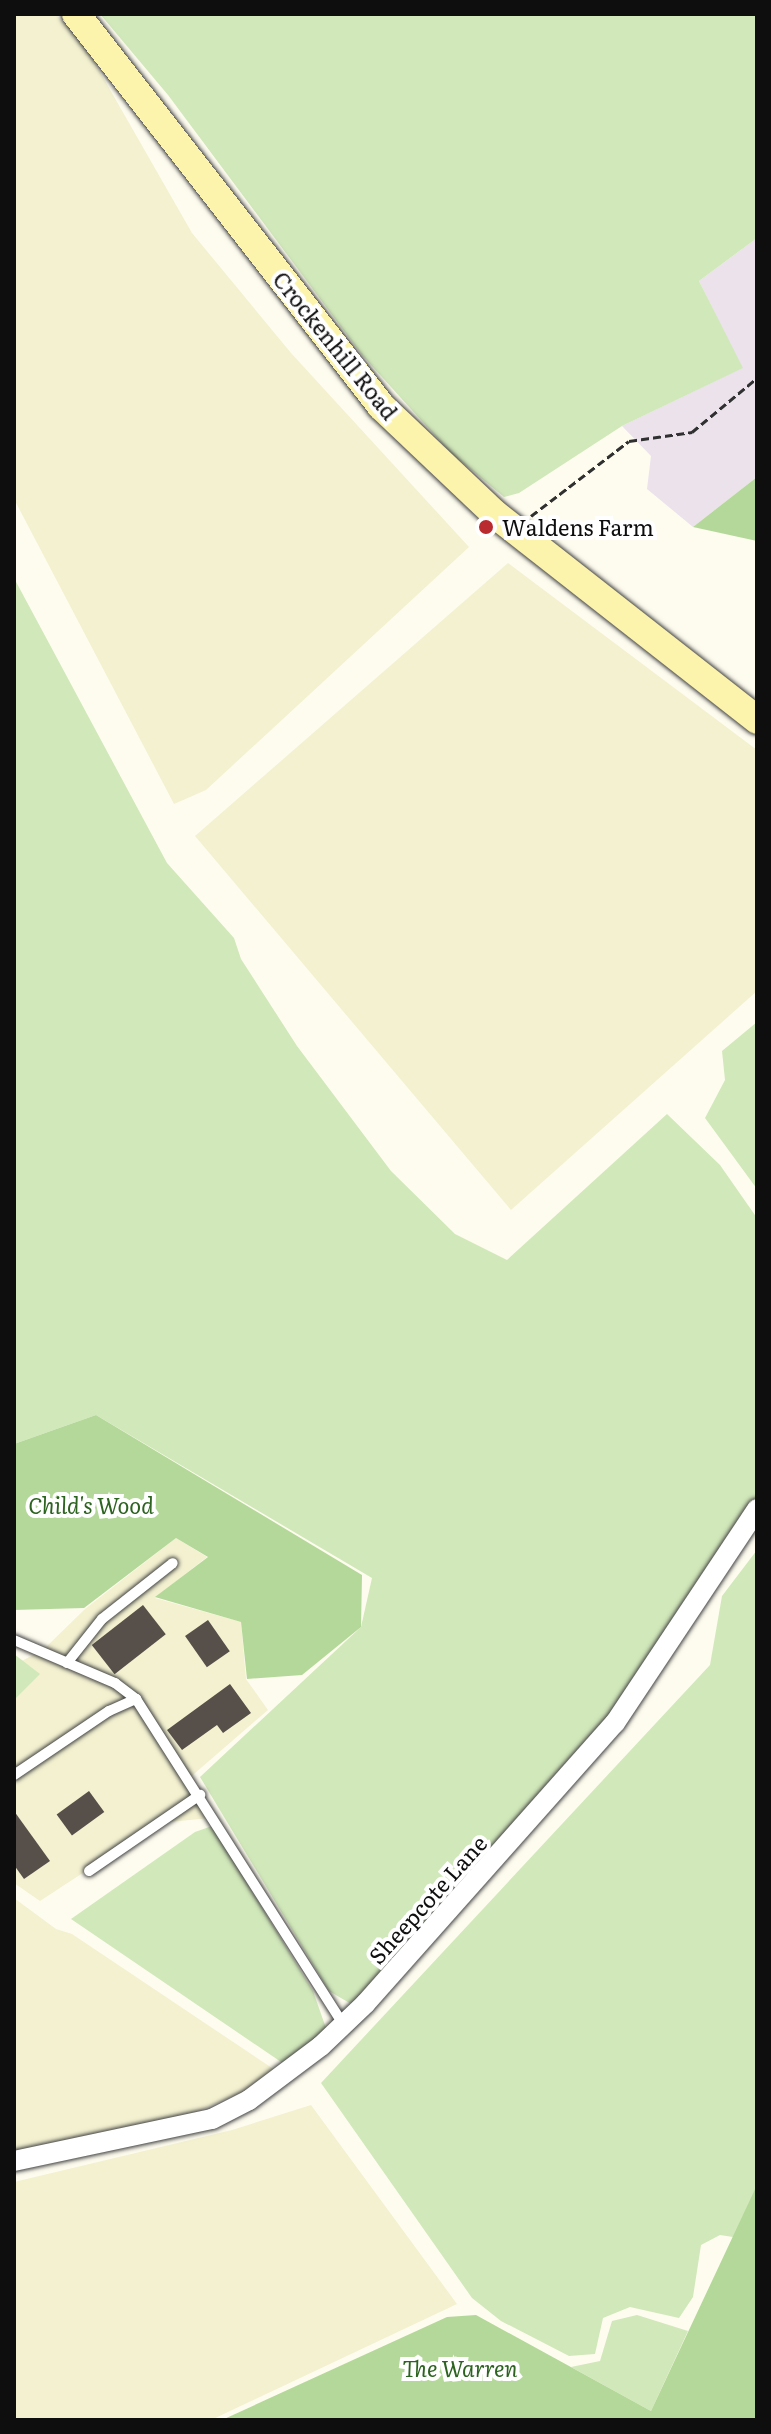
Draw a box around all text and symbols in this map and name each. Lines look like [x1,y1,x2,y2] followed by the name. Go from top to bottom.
[268,266,404,424] street label: Crockenhill Road
[502,514,654,540] place label: Waldens Farm
[477,518,495,536] marker: Waldens Farm
[28,1492,154,1518] park label: Child's Wood
[363,1829,491,1969] street label: Sheepcote Lane
[402,2355,518,2381] park label: The Warren

